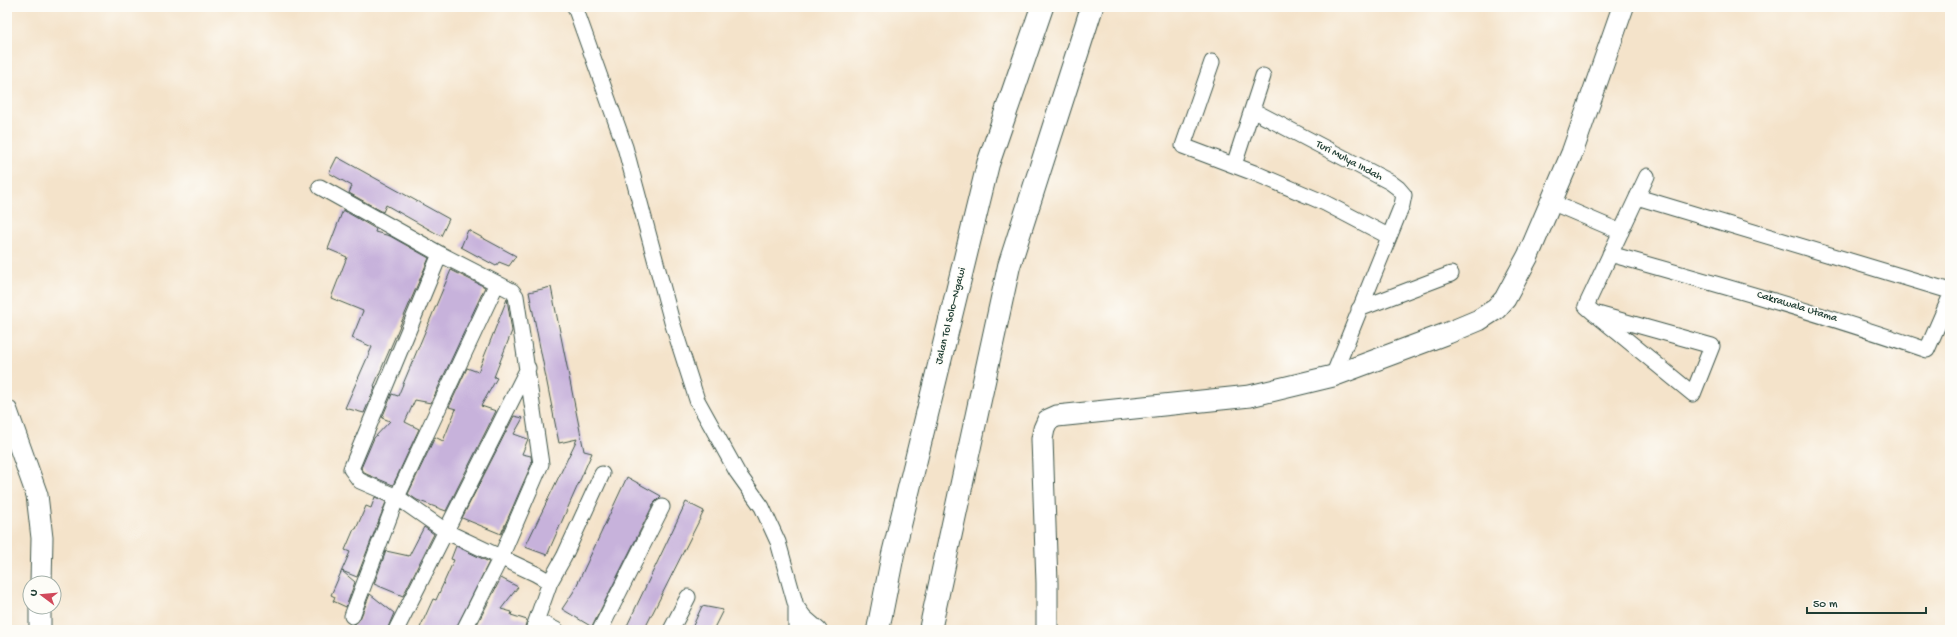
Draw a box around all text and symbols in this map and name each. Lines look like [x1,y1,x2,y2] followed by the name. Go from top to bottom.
[1313,138,1385,184] street label: Turi Mulya Indah
[933,266,969,366] street label: Jalan Tol Solo–Ngawi
[1755,289,1840,325] street label: Cakrawala Utama
[22,575,62,615] north arrow
[28,587,41,598] text: U
[1807,589,1926,615] scale bar
[1813,598,1838,612] text: 50 m

